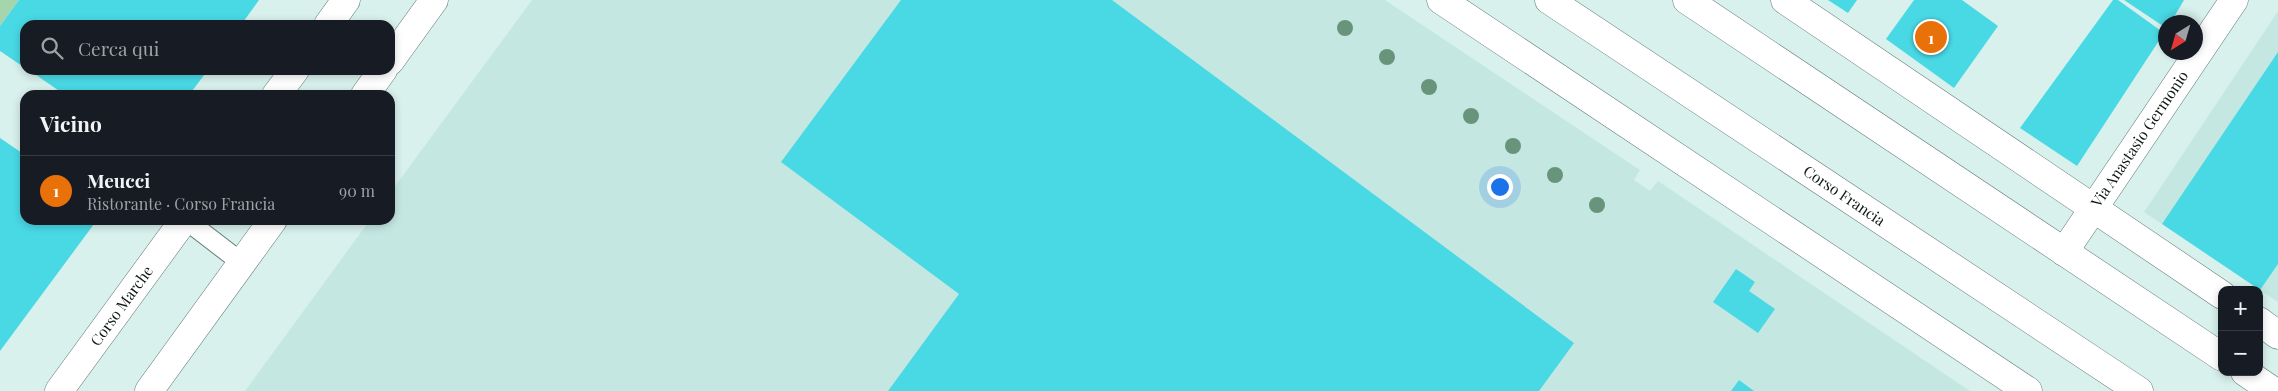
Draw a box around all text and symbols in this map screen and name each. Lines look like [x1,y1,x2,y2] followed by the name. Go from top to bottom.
[2158,15,2203,60] north arrow
[1915,18,1947,56] pin: 1
[20,20,395,75] search box
[38,34,66,62] icon: search
[78,35,159,61] text: Cerca qui
[2086,66,2192,211] street label: Via Anastasio Germonio
[40,109,102,137] text: Vicino
[1800,160,1890,230] street label: Corso Francia
[87,167,150,193] text: Meucci
[1487,174,1513,200] your location
[53,180,59,201] text: 1
[339,180,375,201] text: 90 m
[87,193,275,214] text: Ristorante · Corso Francia
[85,261,157,349] street label: Corso Marche
[2218,286,2263,376] map controls
[2218,286,2263,331] button: +
[2218,331,2263,376] button: −

